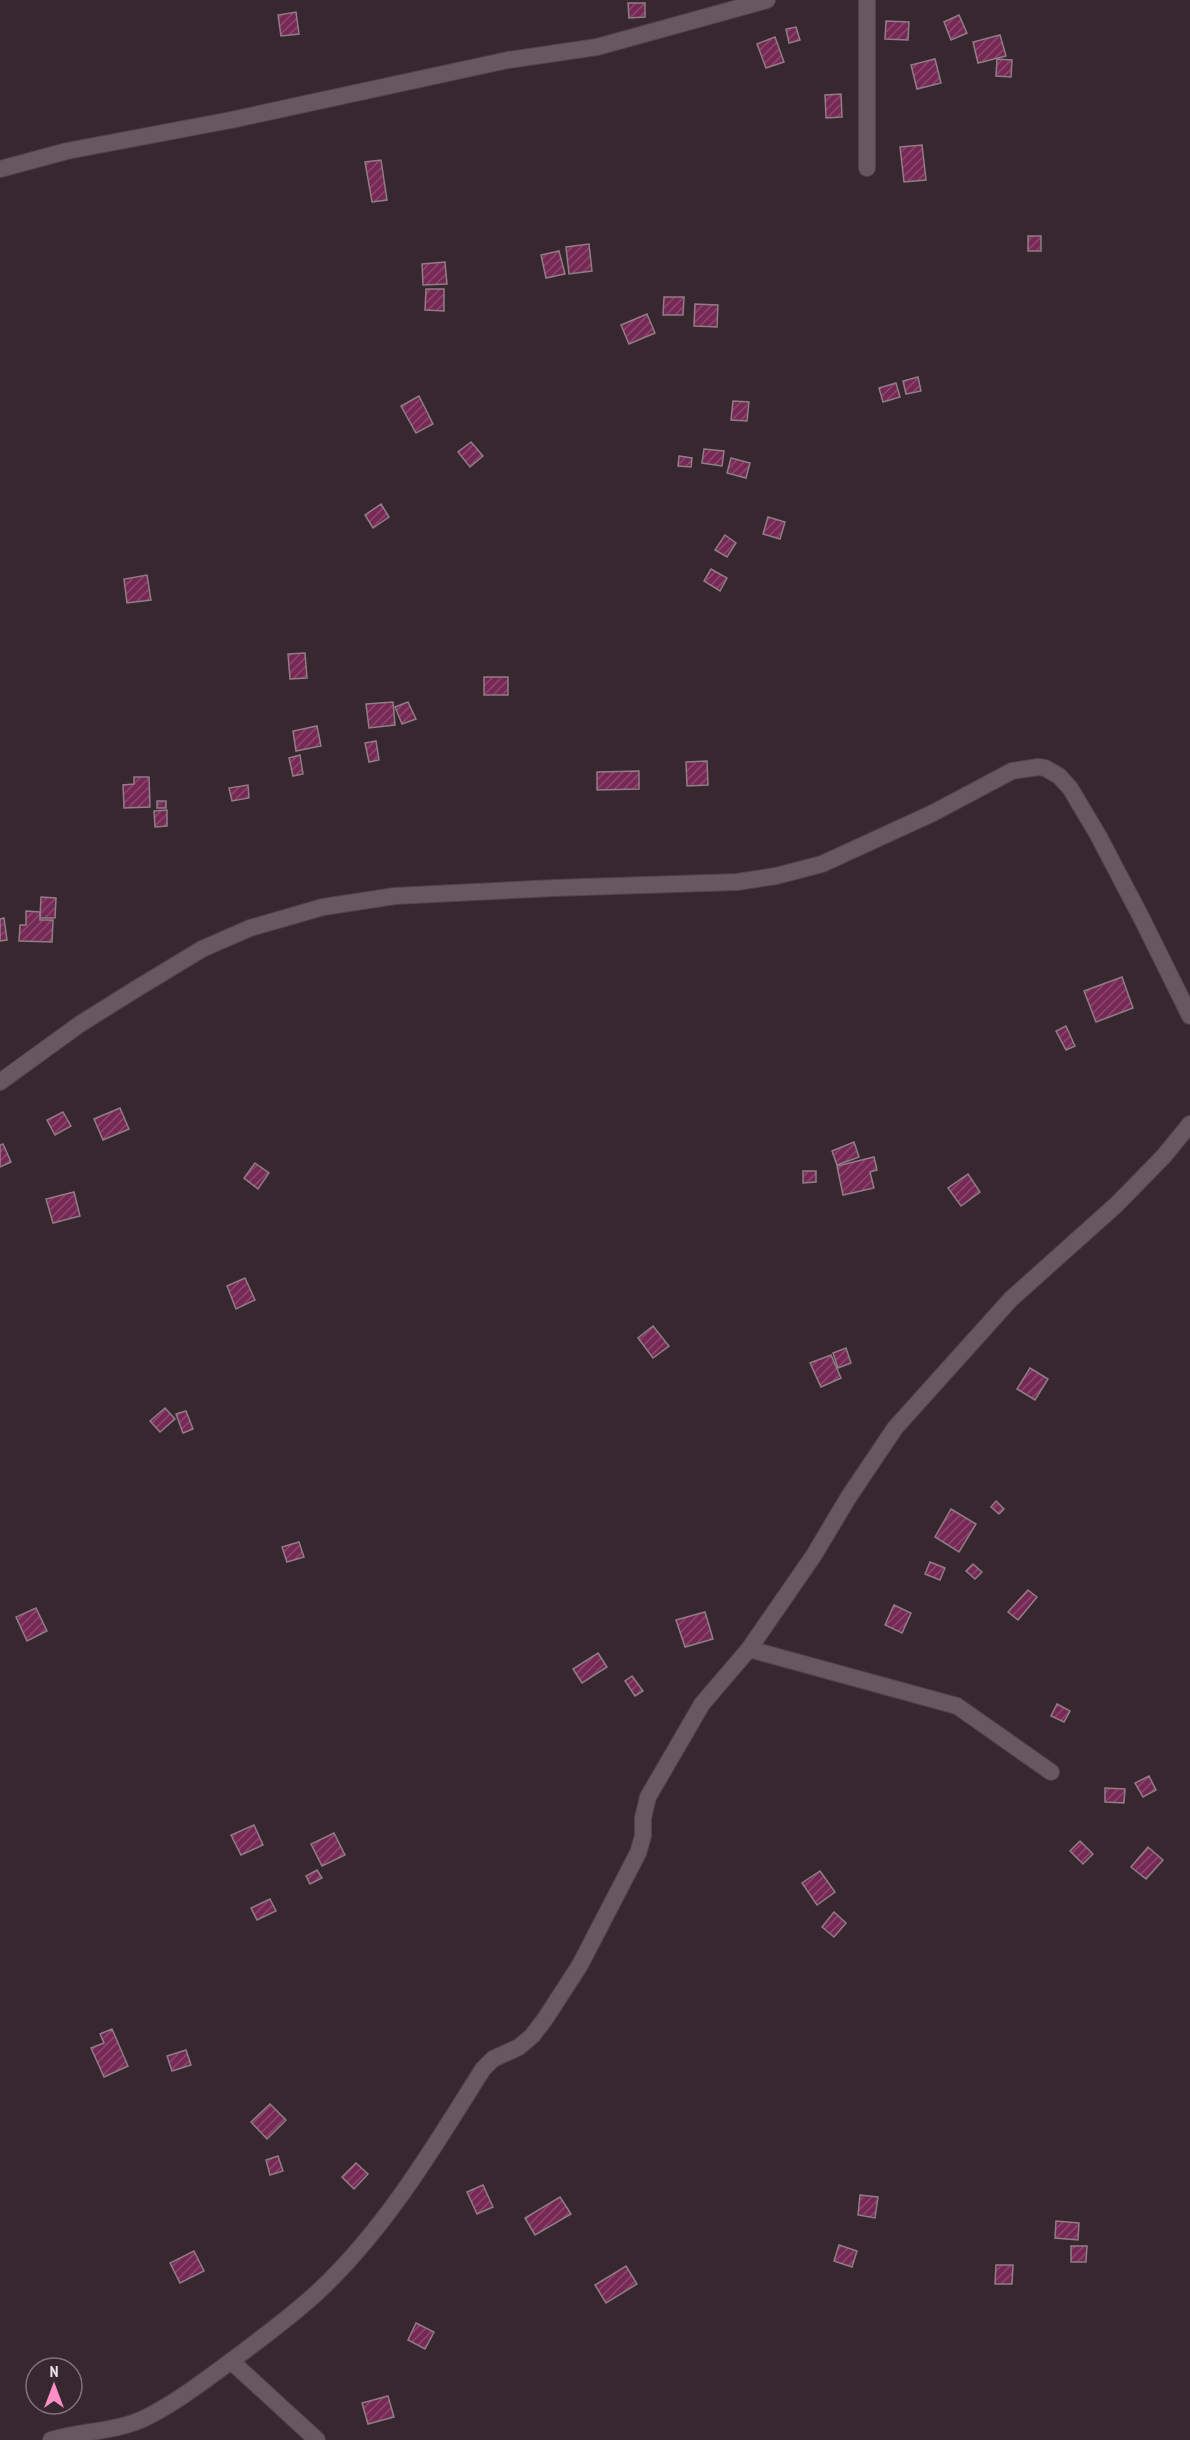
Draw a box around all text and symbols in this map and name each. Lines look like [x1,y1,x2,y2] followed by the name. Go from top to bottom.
[24,2356,84,2416] north arrow
[50,2361,58,2381] text: N

